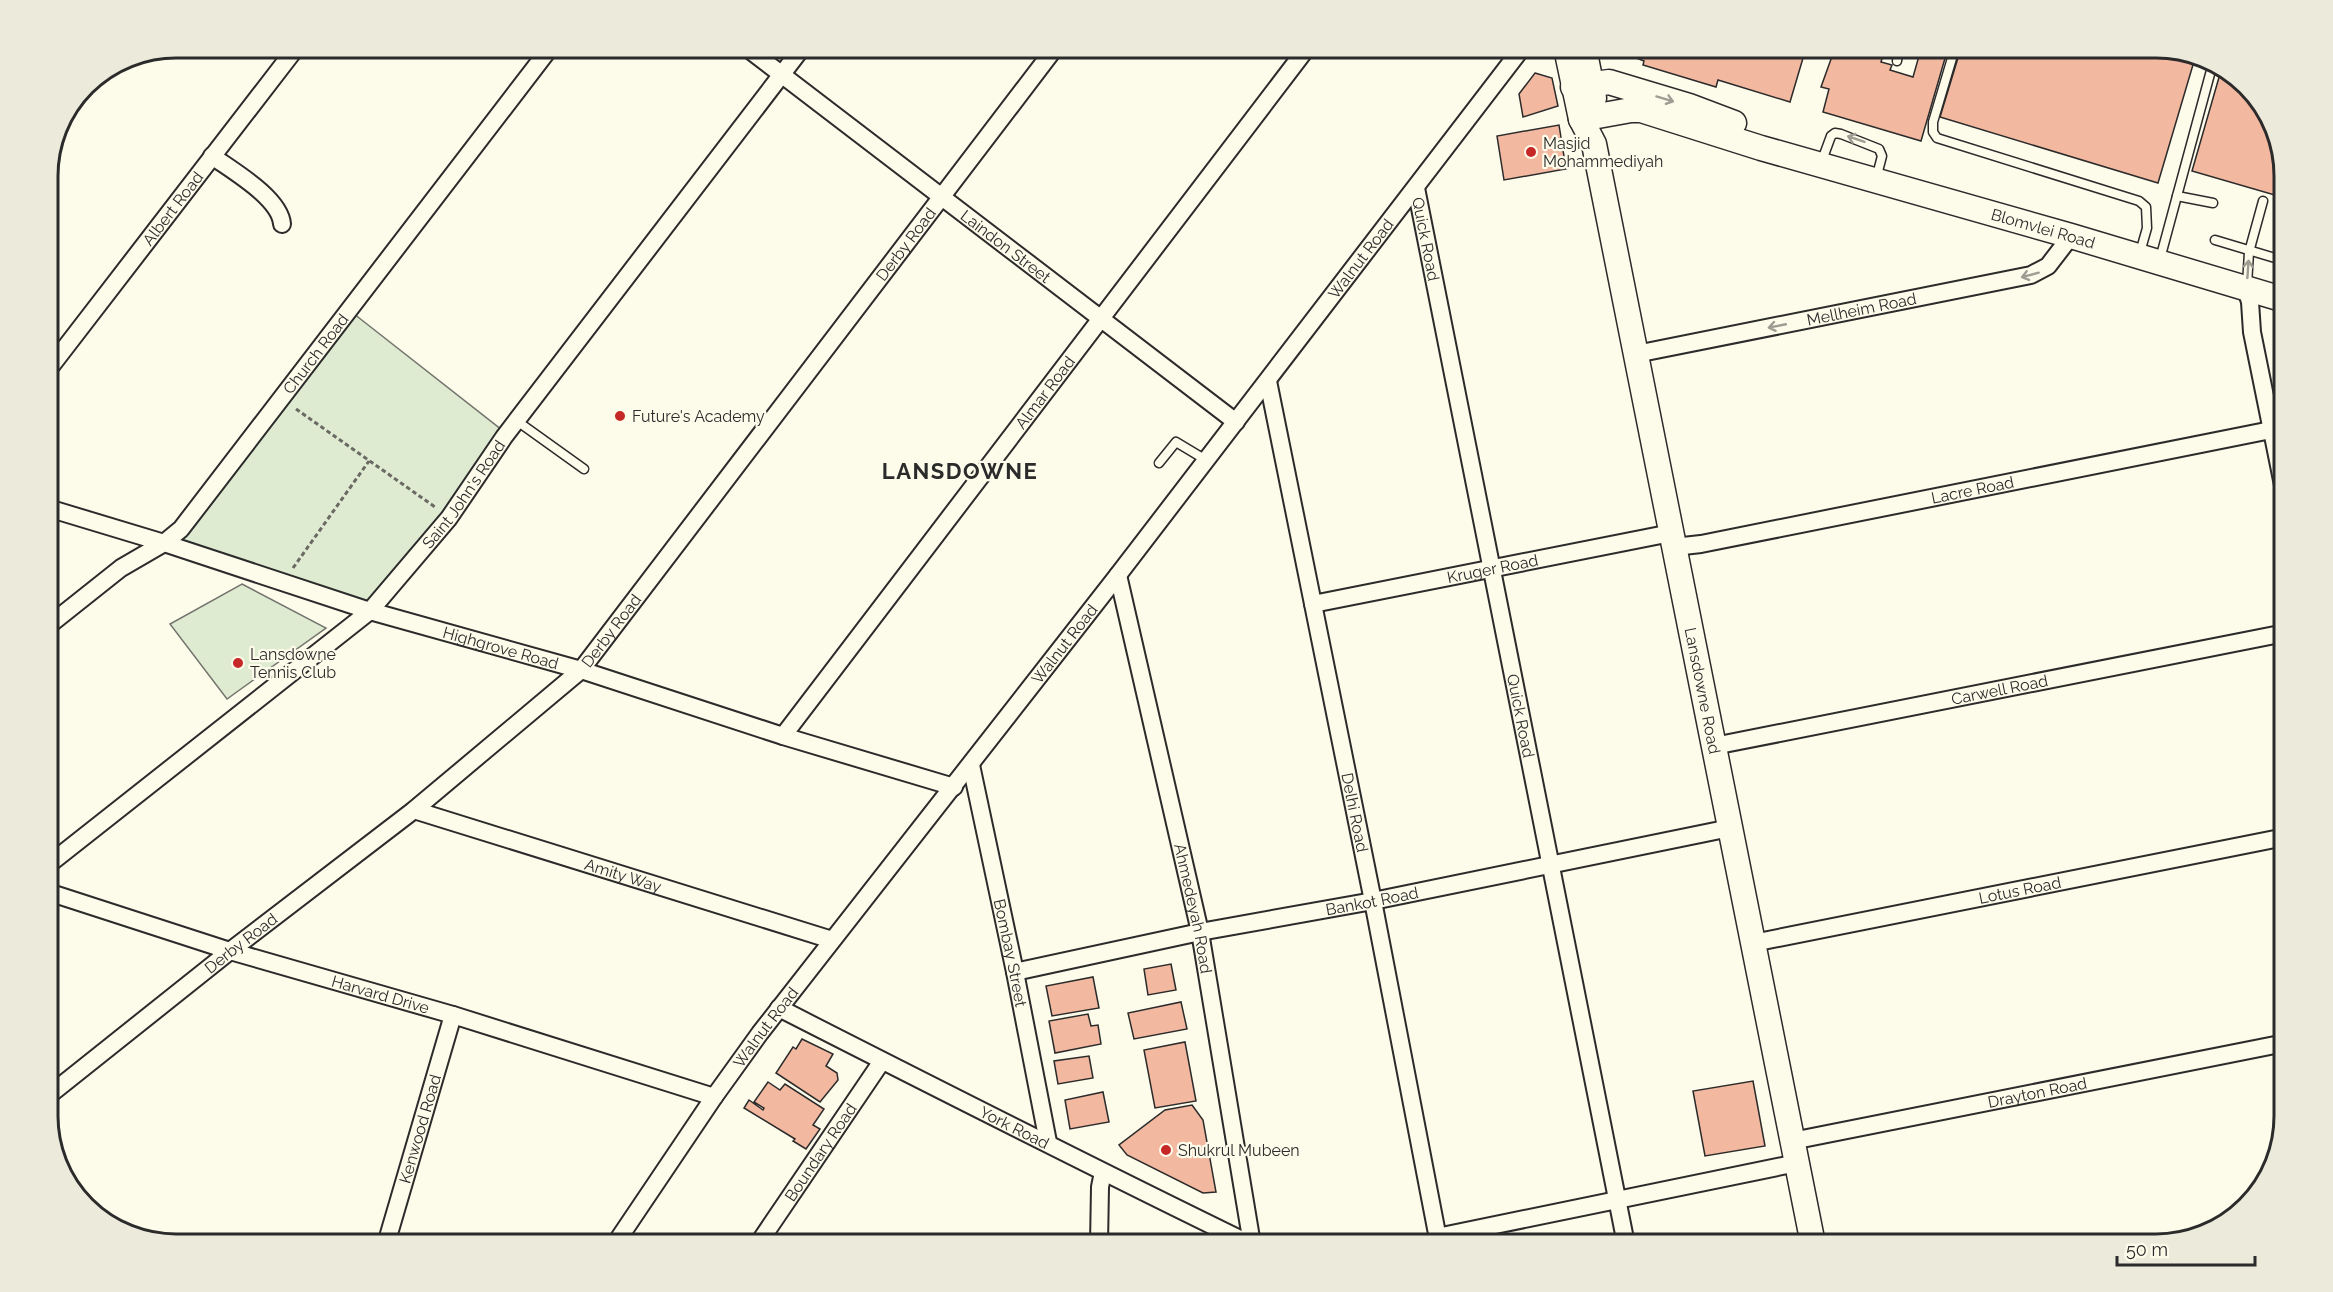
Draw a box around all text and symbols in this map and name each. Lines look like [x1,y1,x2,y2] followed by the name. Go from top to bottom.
[1655,94,1674,105] one-way arrow
[1847,133,1866,144] one-way arrow
[1543,134,1663,171] place label: Masjid Mohammediyah
[1524,145,1538,159] marker: Masjid Mohammediyah
[139,168,207,249] street label: Albert Road
[1408,196,1443,283] street label: Quick Road
[872,204,940,285] street label: Derby Road
[1989,205,2097,253] street label: Blomvlei Road
[957,206,1055,287] street label: Laindon Street
[1324,215,1398,303] street label: Walnut Road
[2242,260,2253,280] one-way arrow
[2020,269,2039,281] one-way arrow
[1805,289,1918,330] street label: Mellheim Road
[279,310,353,398] street label: Church Road
[1767,321,1787,332] one-way arrow
[1011,352,1079,433] street label: Almar Road
[632,407,765,426] place label: Future's Academy
[613,409,627,423] marker: Future's Academy
[418,436,509,552] street label: Saint John's Road
[882,458,1038,484] district label: LANSDOWNE
[1929,473,2016,508] street label: Lacre Road
[1445,551,1540,587] street label: Kruger Road
[578,591,645,671] street label: Derby Road
[1028,601,1102,688] street label: Walnut Road
[441,623,561,673] street label: Highgrove Road
[1680,626,1724,756] street label: Lansdowne Road
[250,645,336,682] place label: Lansdowne Tennis Club
[231,656,245,670] marker: Lansdowne Tennis Club
[1950,671,2050,709] street label: Carwell Road
[1503,672,1538,759] street label: Quick Road
[1337,771,1372,854] street label: Delhi Road
[1170,842,1216,975] street label: Ahmedeyah Road
[582,855,664,896] street label: Amity Way
[1977,873,2063,908] street label: Lotus Road
[1324,883,1420,919] street label: Bankot Road
[990,897,1031,1009] street label: Bombay Street
[201,909,281,978] street label: Derby Road
[329,972,432,1018] street label: Harvard Drive
[729,983,802,1071] street label: Walnut Road
[395,1072,445,1186] street label: Kenwood Road
[1986,1074,2089,1112] street label: Drayton Road
[781,1100,861,1205] street label: Boundary Road
[977,1102,1052,1153] street label: York Road
[1178,1141,1300,1160] place label: Shukrul Mubeen
[1159,1143,1173,1157] marker: Shukrul Mubeen
[2117,1229,2255,1267] scale bar
[2126,1239,2168,1260] text: 50 m

